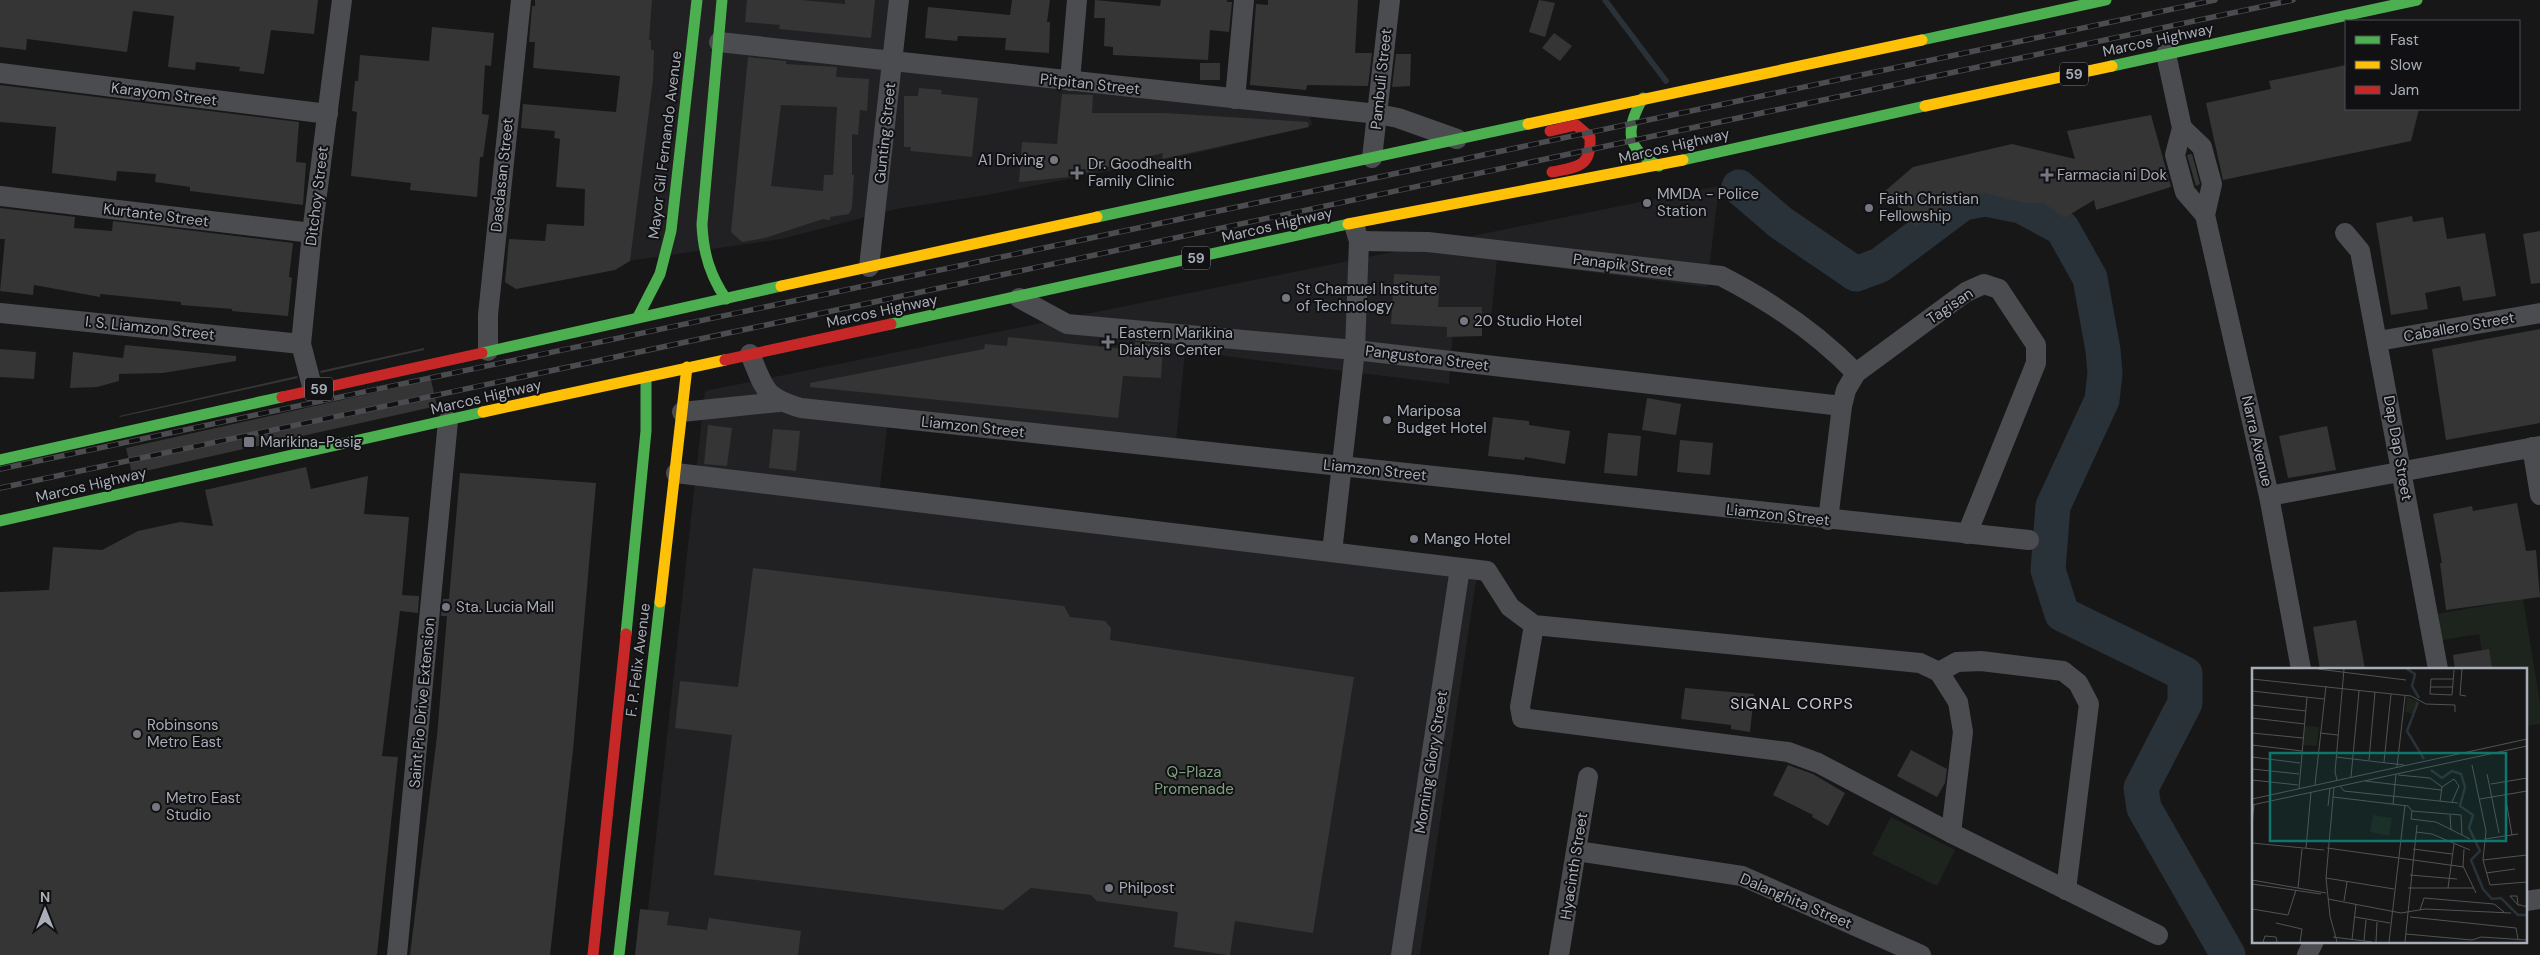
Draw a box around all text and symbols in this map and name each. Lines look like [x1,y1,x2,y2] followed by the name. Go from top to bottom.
[2101,18,2216,62] street label: Marcos Highway
[2345,20,2520,110] legend
[1366,27,1396,130] street label: Pambuli Street
[2390,30,2419,50] text: Fast
[644,50,686,240] street label: Mayor Gil Fernando Avenue
[2390,55,2423,75] text: Slow
[2060,62,2088,86] road number: 59
[1039,69,1141,99] street label: Pitpitan Street
[110,78,218,110] street label: Karayom Street
[2390,80,2419,100] text: Jam
[870,81,900,185] street label: Gunting Street
[486,117,518,233] street label: Dasdasan Street
[1617,123,1732,168] street label: Marcos Highway
[301,145,333,247] street label: Ditchoy Street
[978,150,1044,170] place label: A1 Driving
[1048,154,1060,166] marker: A1 Driving
[1088,154,1192,191] place label: Dr. Goodhealth Family Clinic
[2057,165,2167,185] place label: Farmacia ni Dok
[1070,166,1084,180] marker: Dr. Goodhealth Family Clinic
[2041,169,2053,181] marker: Farmacia ni Dok
[1657,184,1759,221] place label: MMDA - Police Station
[1879,189,1979,226] place label: Faith Christian Fellowship
[1641,197,1653,209] marker: MMDA - Police Station
[102,199,210,231] street label: Kurtante Street
[1220,202,1335,247] street label: Marcos Highway
[1863,202,1875,214] marker: Faith Christian Fellowship
[1182,247,1210,270] road number: 59
[1572,249,1674,281] street label: Panapik Street
[1296,279,1437,316] place label: St Chamuel Institute of Technology
[1923,283,1977,329] street label: Tagisan
[825,289,940,333] street label: Marcos Highway
[1280,292,1292,304] marker: St Chamuel Institute of Technology
[2402,307,2516,347] street label: Caballero Street
[84,311,216,345] street label: I. S. Liamzon Street
[1474,311,1582,331] place label: 20 Studio Hotel
[1458,315,1470,327] marker: 20 Studio Hotel
[1119,323,1233,360] place label: Eastern Marikina Dialysis Center
[1101,335,1115,349] marker: Eastern Marikina Dialysis Center
[1364,341,1490,375] street label: Pangustora Street
[429,374,544,419] street label: Marcos Highway
[305,378,333,400] road number: 59
[2237,394,2277,488] street label: Narra Avenue
[2379,394,2417,502] street label: Dap Dap Street
[1397,401,1487,438] place label: Mariposa Budget Hotel
[920,412,1026,442] street label: Liamzon Street
[1381,414,1393,426] marker: Mariposa Budget Hotel
[260,432,362,452] place label: Marikina-Pasig
[242,435,256,449] marker: Marikina-Pasig
[1322,455,1428,485] street label: Liamzon Street
[34,462,149,507] street label: Marcos Highway
[1725,500,1831,530] street label: Liamzon Street
[1424,529,1511,549] place label: Mango Hotel
[1408,533,1420,545] marker: Mango Hotel
[456,597,554,617] place label: Sta. Lucia Mall
[440,601,452,613] marker: Sta. Lucia Mall
[621,602,655,718] street label: F. P. Felix Avenue
[405,617,439,789] street label: Saint Pio Drive Extension
[2252,668,2528,942] inset map
[1410,689,1452,835] street label: Morning Glory Street
[1730,693,1854,714] district label: SIGNAL CORPS
[147,715,222,752] place label: Robinsons Metro East
[131,728,143,740] marker: Robinsons Metro East
[1154,762,1234,799] park label: Q-Plaza Promenade
[166,788,241,825] place label: Metro East Studio
[150,801,162,813] marker: Metro East Studio
[1556,811,1592,921] street label: Hyacinth Street
[1737,868,1855,934] street label: Dalanghita Street
[1119,878,1175,898] place label: Philpost
[1103,882,1115,894] marker: Philpost
[20,885,70,935] north arrow
[40,888,50,906] text: N

